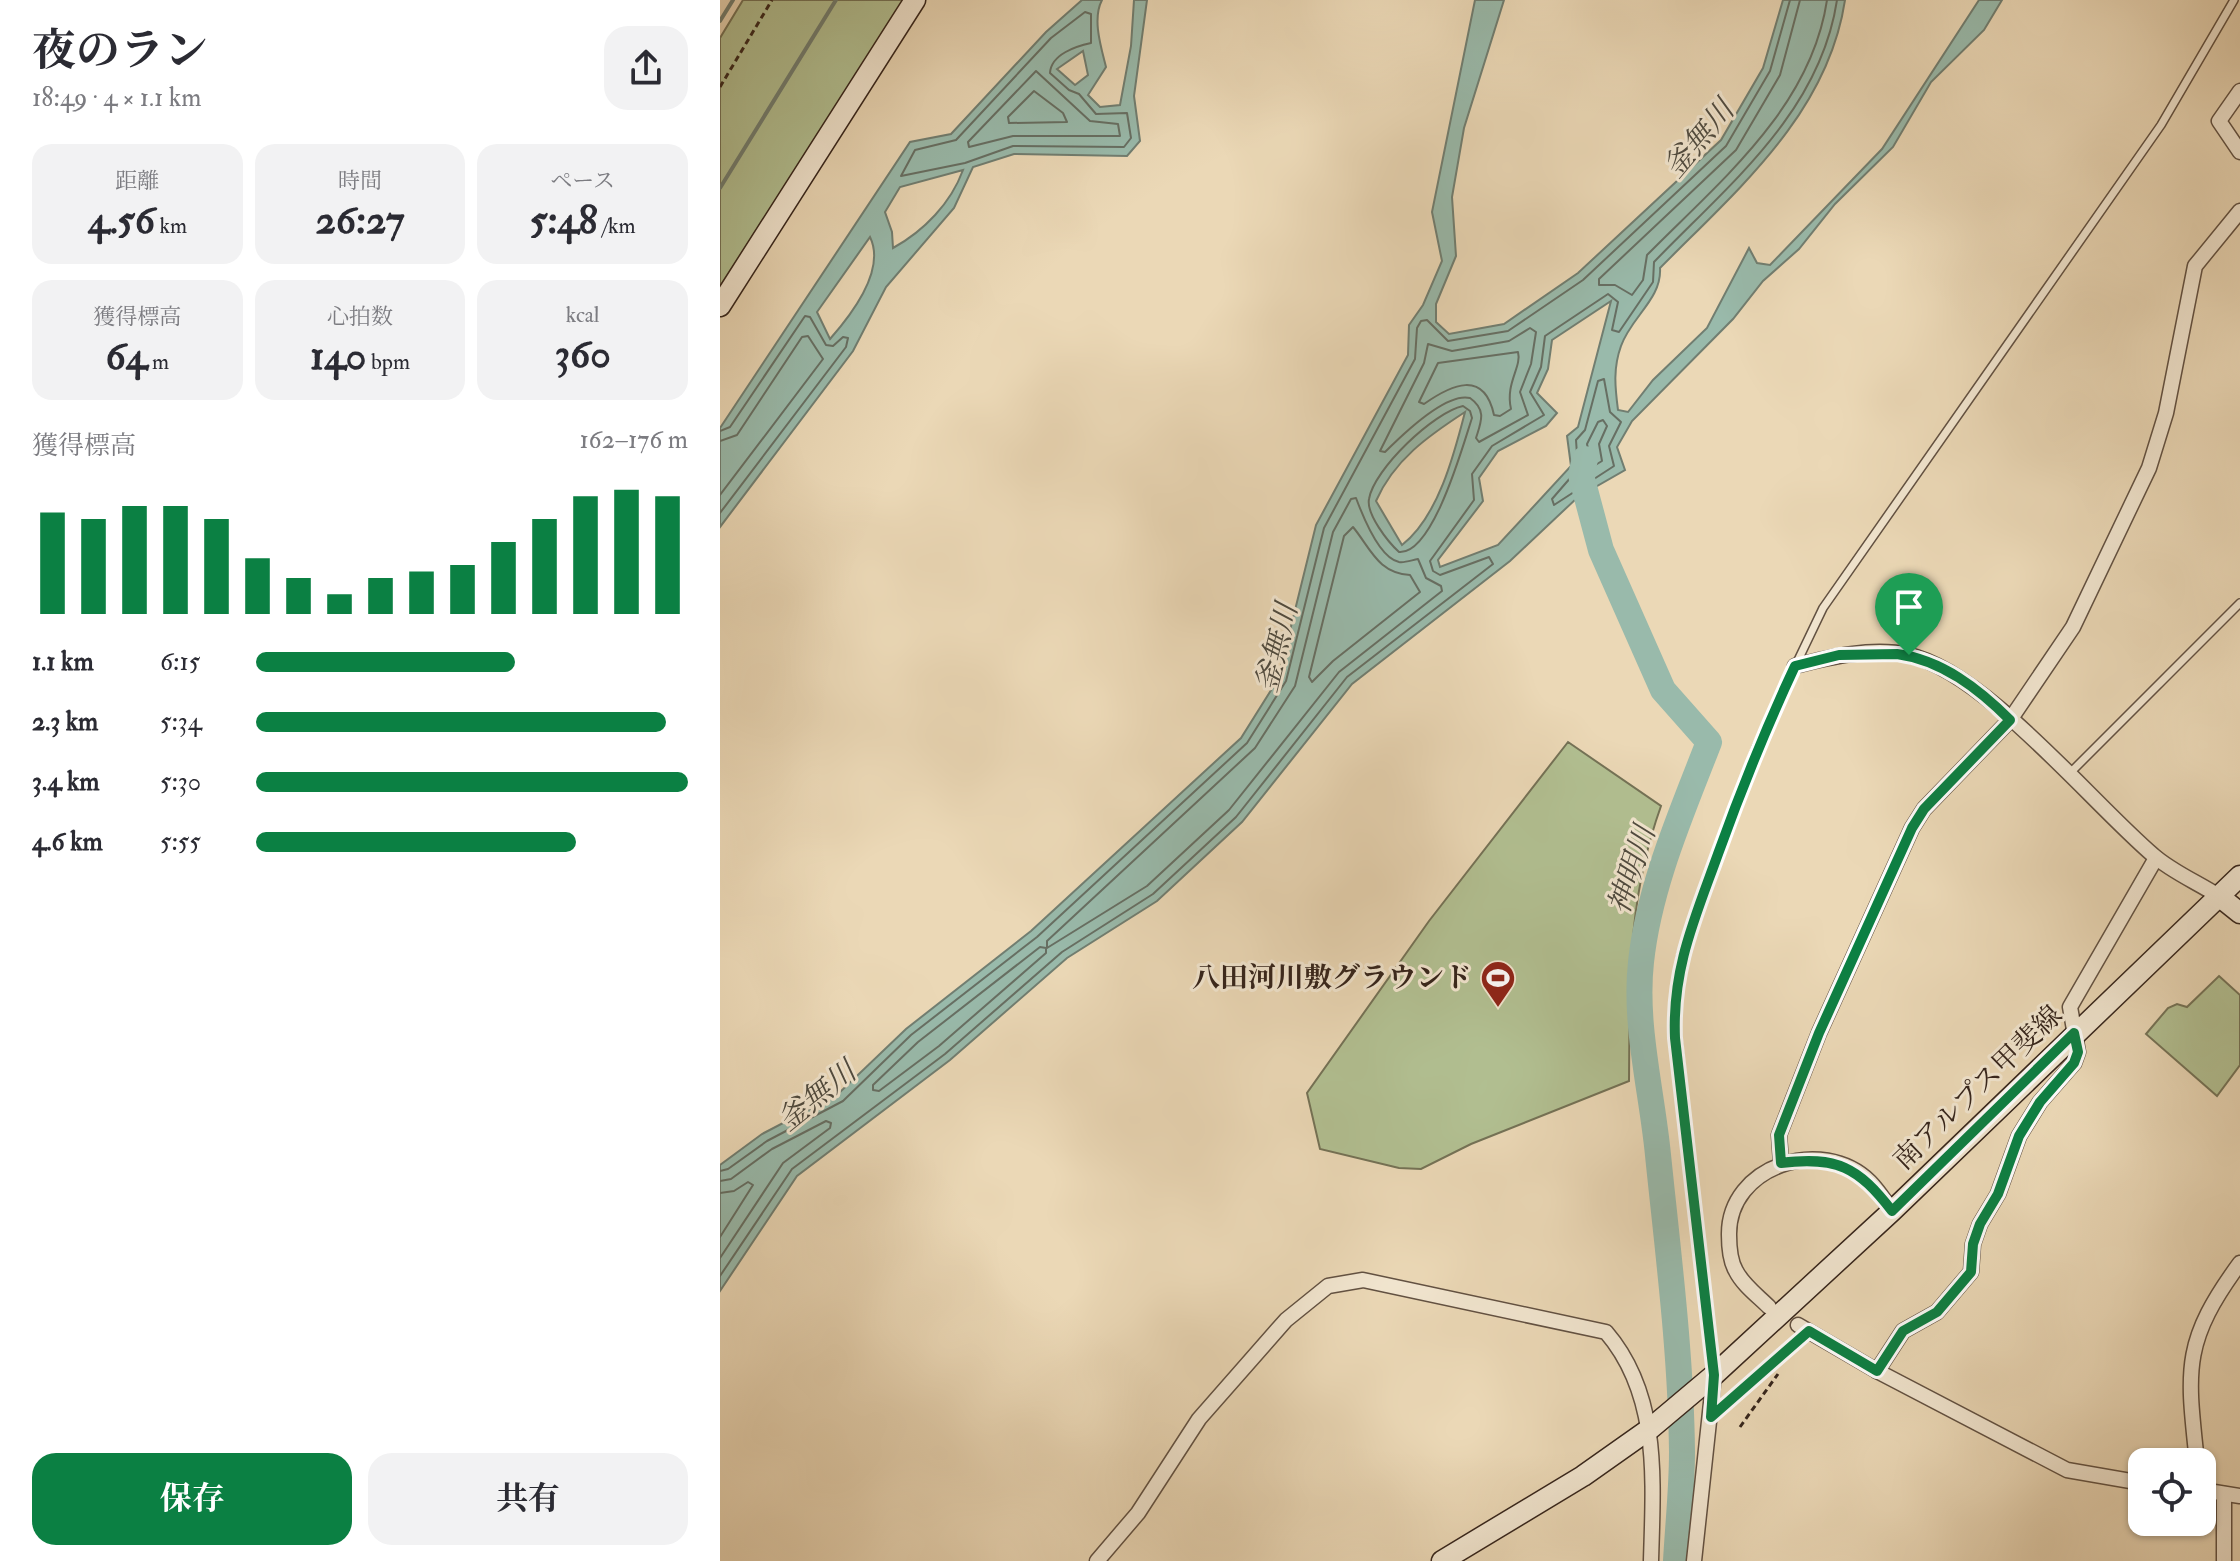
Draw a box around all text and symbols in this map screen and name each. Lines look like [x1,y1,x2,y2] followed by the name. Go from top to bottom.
[32,24,208,79] text: 夜のラン
[604,26,688,110] button: share
[32,82,201,114] text: 18:49 · 4 × 1.1 km
[1656,90,1744,185] water label: 釜無川
[115,167,159,195] text: 距離
[338,167,382,195] text: 時間
[550,167,615,195] text: ペース
[88,195,155,246] text: 4.56
[316,195,404,246] text: 26:27
[530,195,598,246] text: 5:48
[155,212,187,240] text: km
[598,212,636,240] text: /km
[566,301,600,329] text: kcal
[93,303,181,331] text: 獲得標高
[327,303,393,331] text: 心拍数
[555,329,611,380] text: 360
[106,331,147,382] text: 64
[310,331,366,382] text: 140
[147,348,169,376] text: m
[366,348,410,376] text: bpm
[579,424,688,456] text: 162–176 m
[32,430,136,462] text: 獲得標高
[1875,573,1943,655] pin
[1887,585,1931,629] icon: arrive
[1248,597,1307,696] water label: 釜無川
[32,646,94,678] text: 1.1 km
[160,646,200,678] text: 6:15
[32,706,98,738] text: 2.3 km
[160,706,202,738] text: 5:34
[32,766,99,798] text: 3.4 km
[160,766,201,798] text: 5:30
[1600,819,1664,919] water label: 神明川
[32,826,103,858] text: 4.6 km
[160,826,201,858] text: 5:55
[1479,959,1517,1009] sports icon: 八田河川敷グラウンド
[1192,961,1472,996] place label: 八田河川敷グラウンド
[1886,998,2070,1178] street label: 南アルプス甲斐線
[770,1051,866,1139] water label: 釜無川
[2128,1448,2216,1536] map controls
[2128,1448,2216,1536] button: locate
[32,1453,352,1545] button: 保存
[368,1453,688,1545] button: 共有

